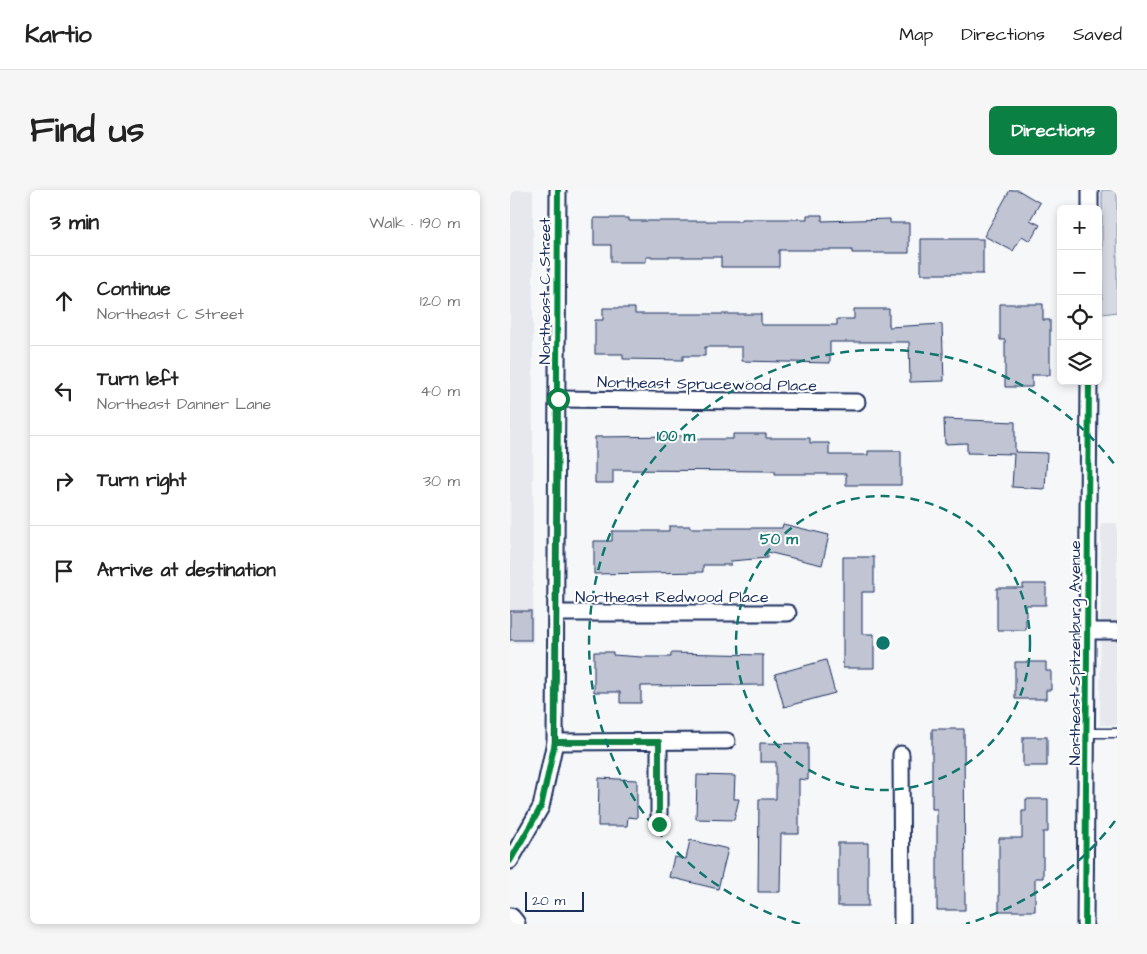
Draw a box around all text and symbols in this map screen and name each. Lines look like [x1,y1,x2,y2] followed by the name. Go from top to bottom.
[25,18,92,52] text: Kartio
[899,22,933,47] text: Map
[961,22,1045,47] text: Directions
[1073,22,1122,47] text: Saved
[30,106,144,155] text: Find us
[989,106,1117,155] button: Directions
[1057,205,1102,385] map controls
[1057,205,1102,250] button: +
[50,208,99,237] text: 3 min
[369,212,460,234] text: Walk · 190 m
[534,217,556,365] street label: Northeast C Street
[1057,250,1102,295] button: −
[97,276,171,303] text: Continue
[50,287,78,315] icon: ahead
[420,290,460,312] text: 120 m
[1057,295,1102,340] button: locate
[97,303,244,325] text: Northeast C Street
[1057,340,1102,385] button: layers
[97,366,178,393] text: Turn left
[597,371,818,397] street label: Northeast Sprucewood Place
[50,377,78,405] icon: left
[420,380,460,402] text: 40 m
[547,388,570,411] route start
[97,393,271,415] text: Northeast Danner Lane
[657,426,696,447] text: 100 m
[50,467,78,495] icon: right
[97,467,186,494] text: Turn right
[423,470,460,492] text: 30 m
[760,529,798,550] text: 50 m
[1064,540,1087,766] street label: Northeast Spitzenburg Avenue
[50,557,78,585] icon: arrive
[97,557,276,584] text: Arrive at destination
[575,586,769,608] street label: Northeast Redwood Place
[874,634,892,652] centre of rings
[648,813,671,836] route end
[525,889,584,912] scale bar
[532,891,565,911] text: 20 m

